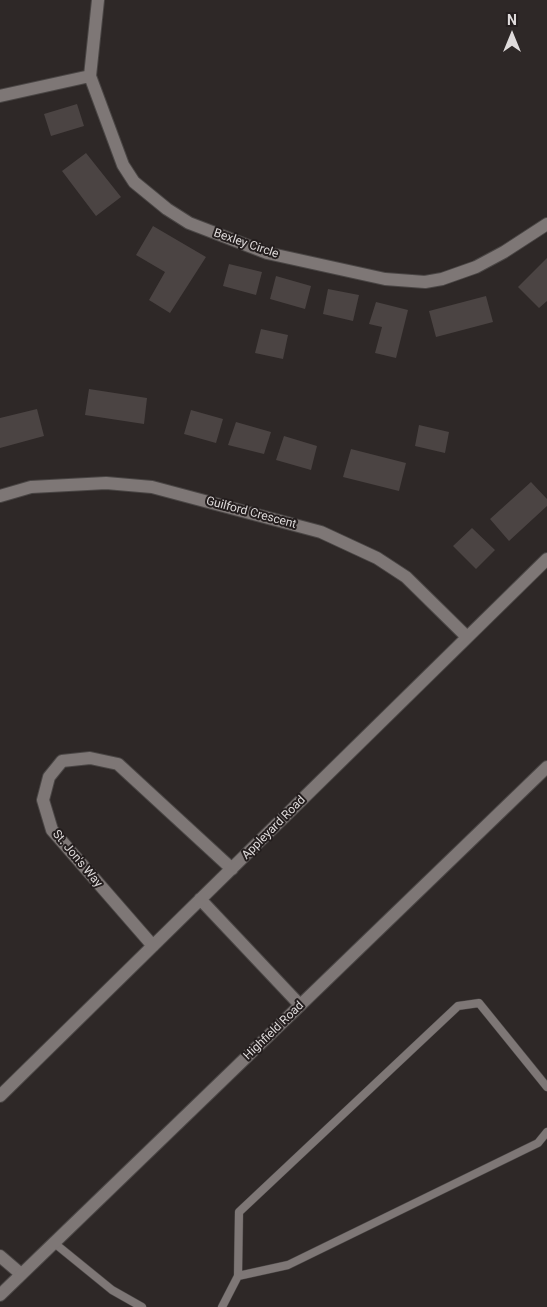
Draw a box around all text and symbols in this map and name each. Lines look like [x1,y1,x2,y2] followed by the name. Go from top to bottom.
[487,10,537,60] north arrow
[507,12,517,28] text: N
[212,226,280,262] street label: Bexley Circle
[204,494,298,532] street label: Guilford Crescent
[239,793,309,863] street label: Appleyard Road
[49,828,105,890] street label: St. Jon's Way
[241,999,307,1063] street label: Highfield Road

